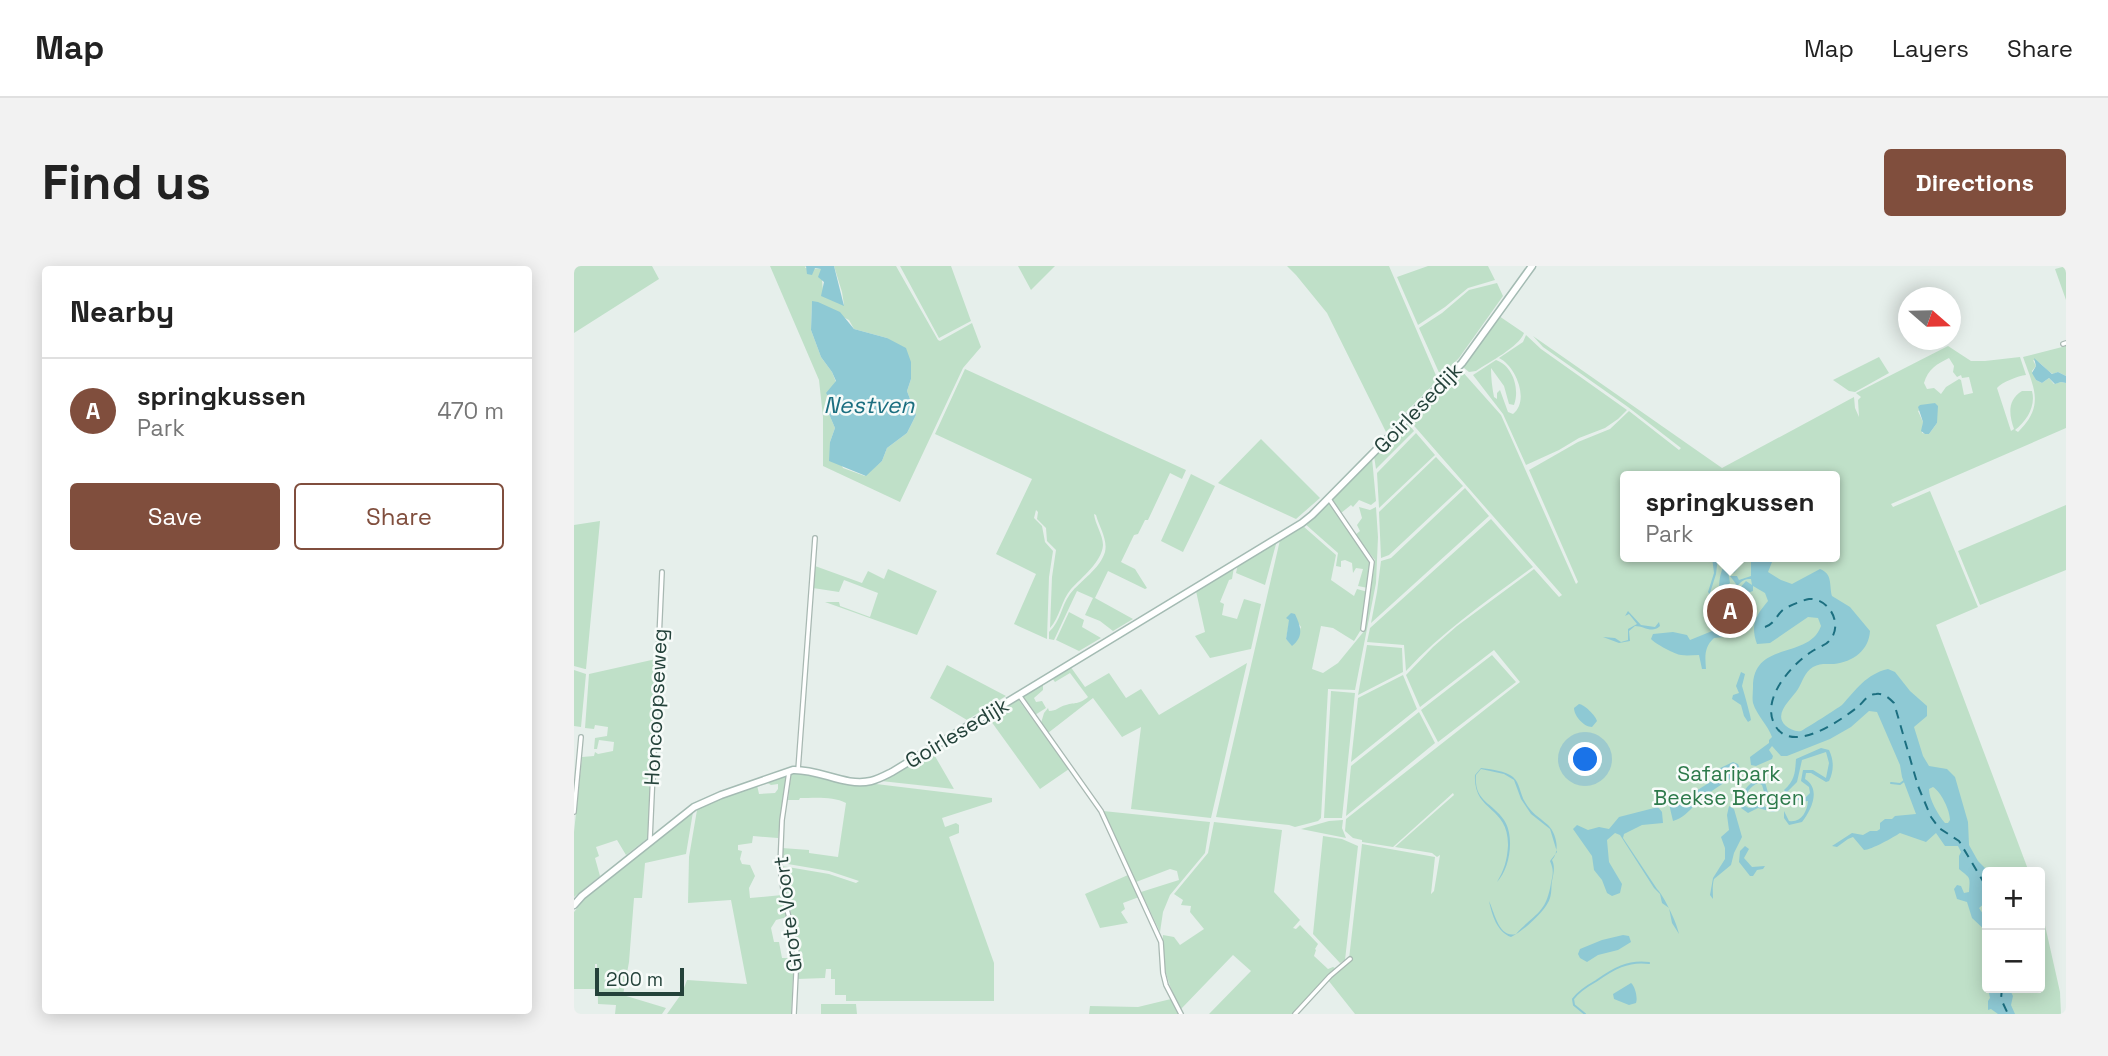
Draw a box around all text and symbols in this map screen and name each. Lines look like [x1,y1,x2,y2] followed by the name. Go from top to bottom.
[35,27,104,69] text: Map
[1804,33,1854,64] text: Map
[1892,33,1969,64] text: Layers
[2007,33,2073,64] text: Share
[1884,149,2066,216] button: Directions
[42,151,211,213] text: Find us
[1898,287,1961,350] north arrow
[70,292,174,331] text: Nearby
[1368,357,1468,459] street label: Goirlesedijk
[137,379,306,413] text: springkussen
[824,390,915,420] water label: Nestven
[86,396,100,426] text: A
[437,396,504,426] text: 470 m
[137,413,185,443] text: Park
[1620,471,1840,562] popup
[70,483,280,550] button: Save
[294,483,504,550] button: Share
[1646,485,1814,519] text: springkussen
[1646,519,1693,549] text: Park
[1707,585,1753,637] pin: A
[638,628,673,786] street label: Honcoopseweg
[900,691,1013,774] street label: Goirlesedijk
[1568,742,1602,776] your location
[1653,760,1805,811] park label: Safaripark Beekse Bergen
[767,855,808,974] street label: Grote Voort
[1982,867,2045,993] map controls
[1982,867,2045,930] button: +
[1982,930,2045,993] button: −
[595,965,684,997] scale bar
[606,967,663,992] text: 200 m

